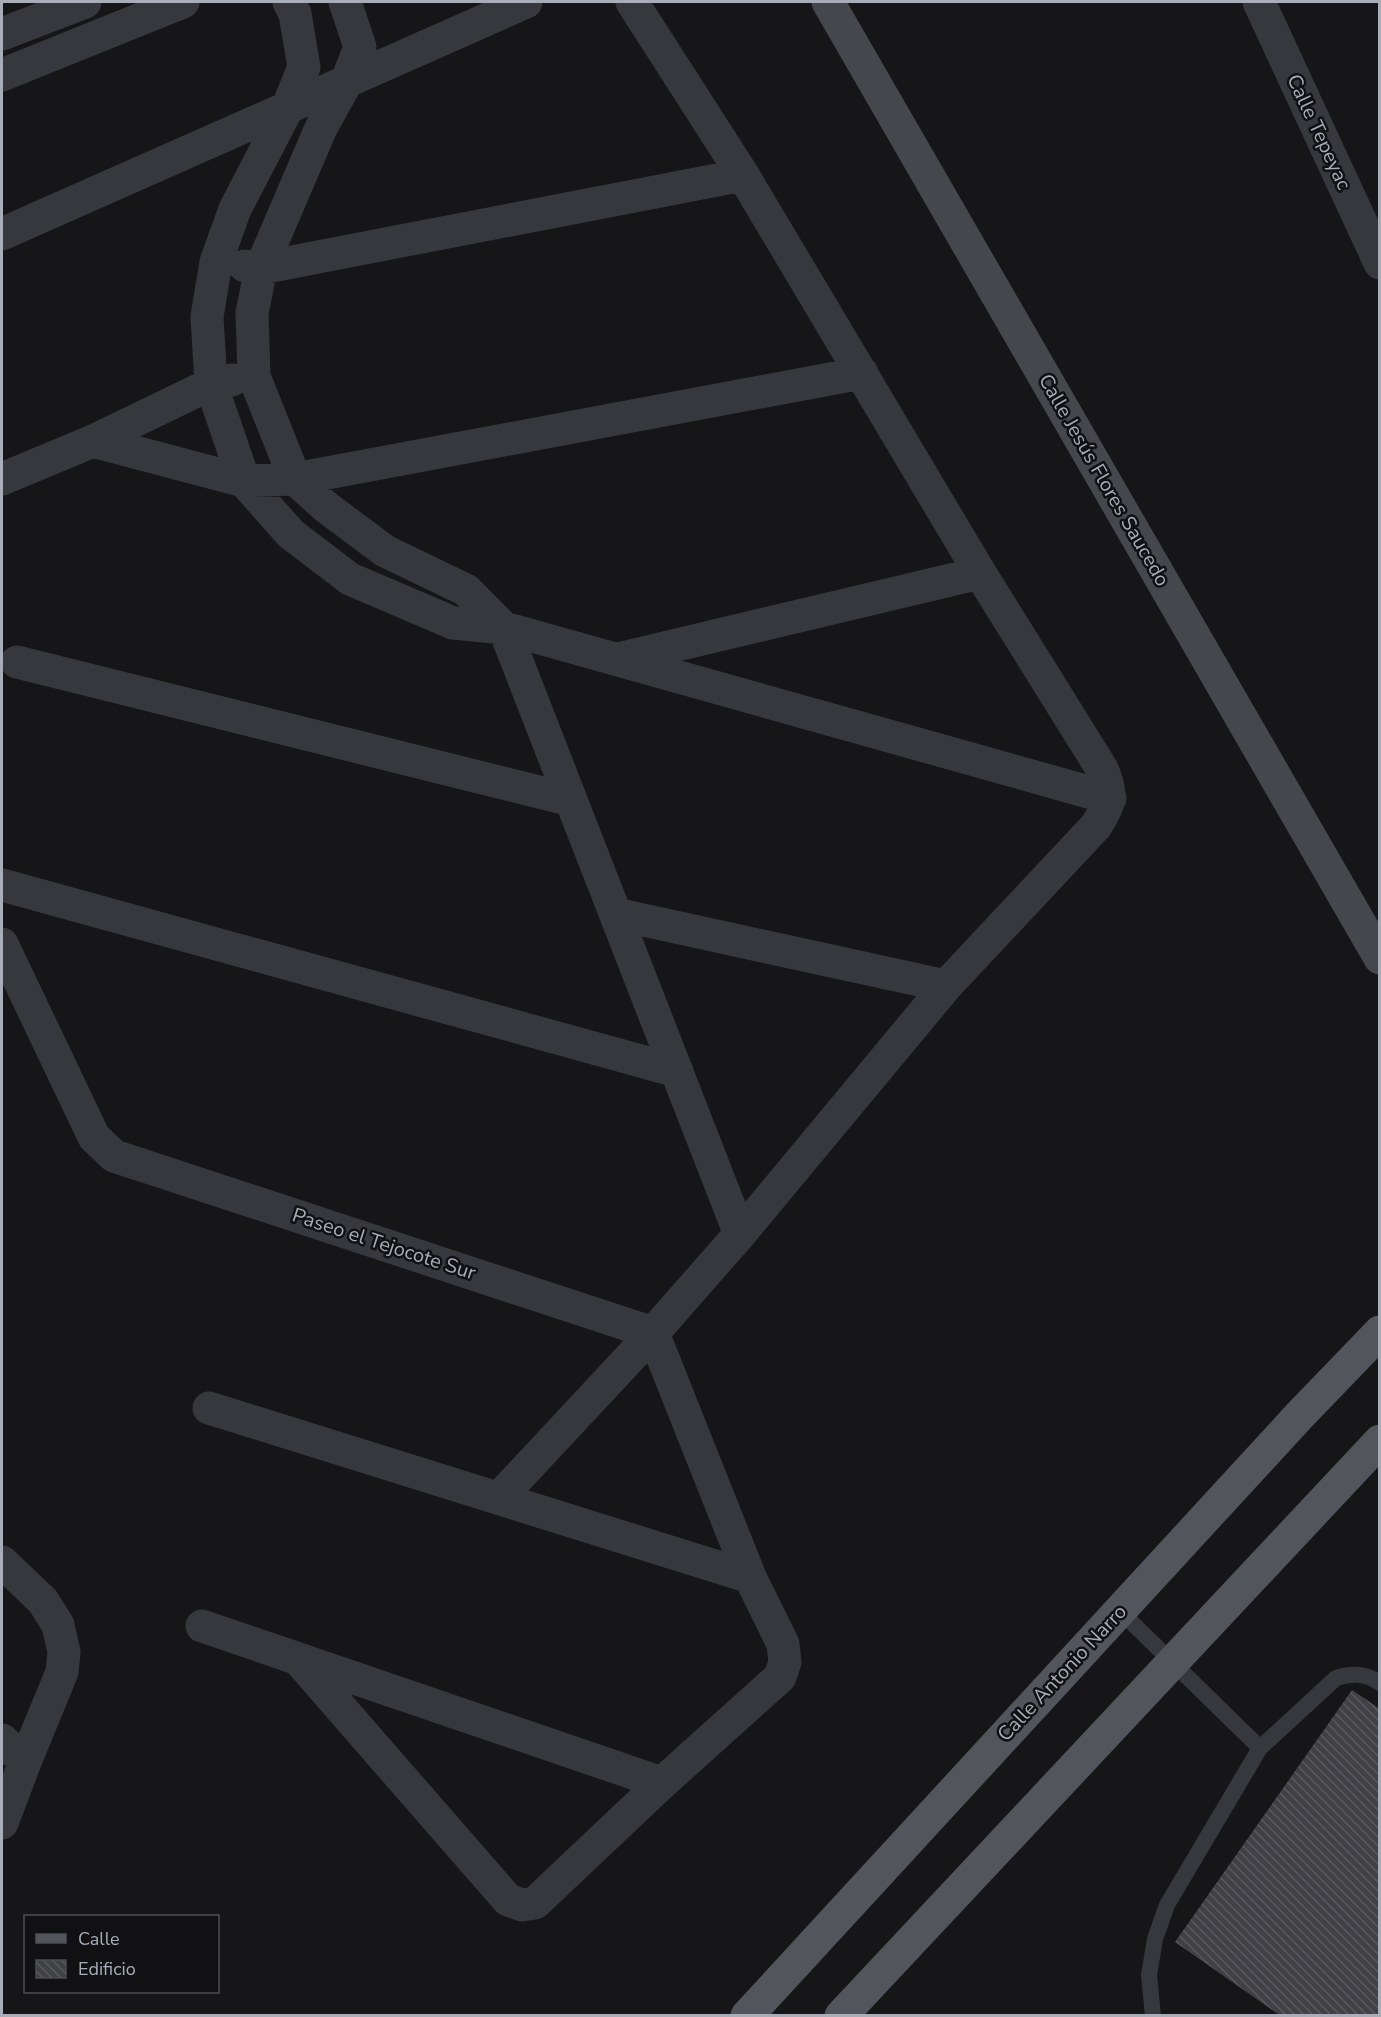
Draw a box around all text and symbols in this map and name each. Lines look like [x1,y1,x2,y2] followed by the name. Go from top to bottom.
[1280,70,1358,194] street label: Calle Tepeyac
[1032,369,1176,591] street label: Calle Jesús Flores Saucedo
[289,1202,479,1286] street label: Paseo el Tejocote Sur
[991,1599,1133,1747] street label: Calle Antonio Narro
[24,1915,219,1993] legend
[78,1927,120,1951] text: Calle
[78,1957,136,1981] text: Edificio

